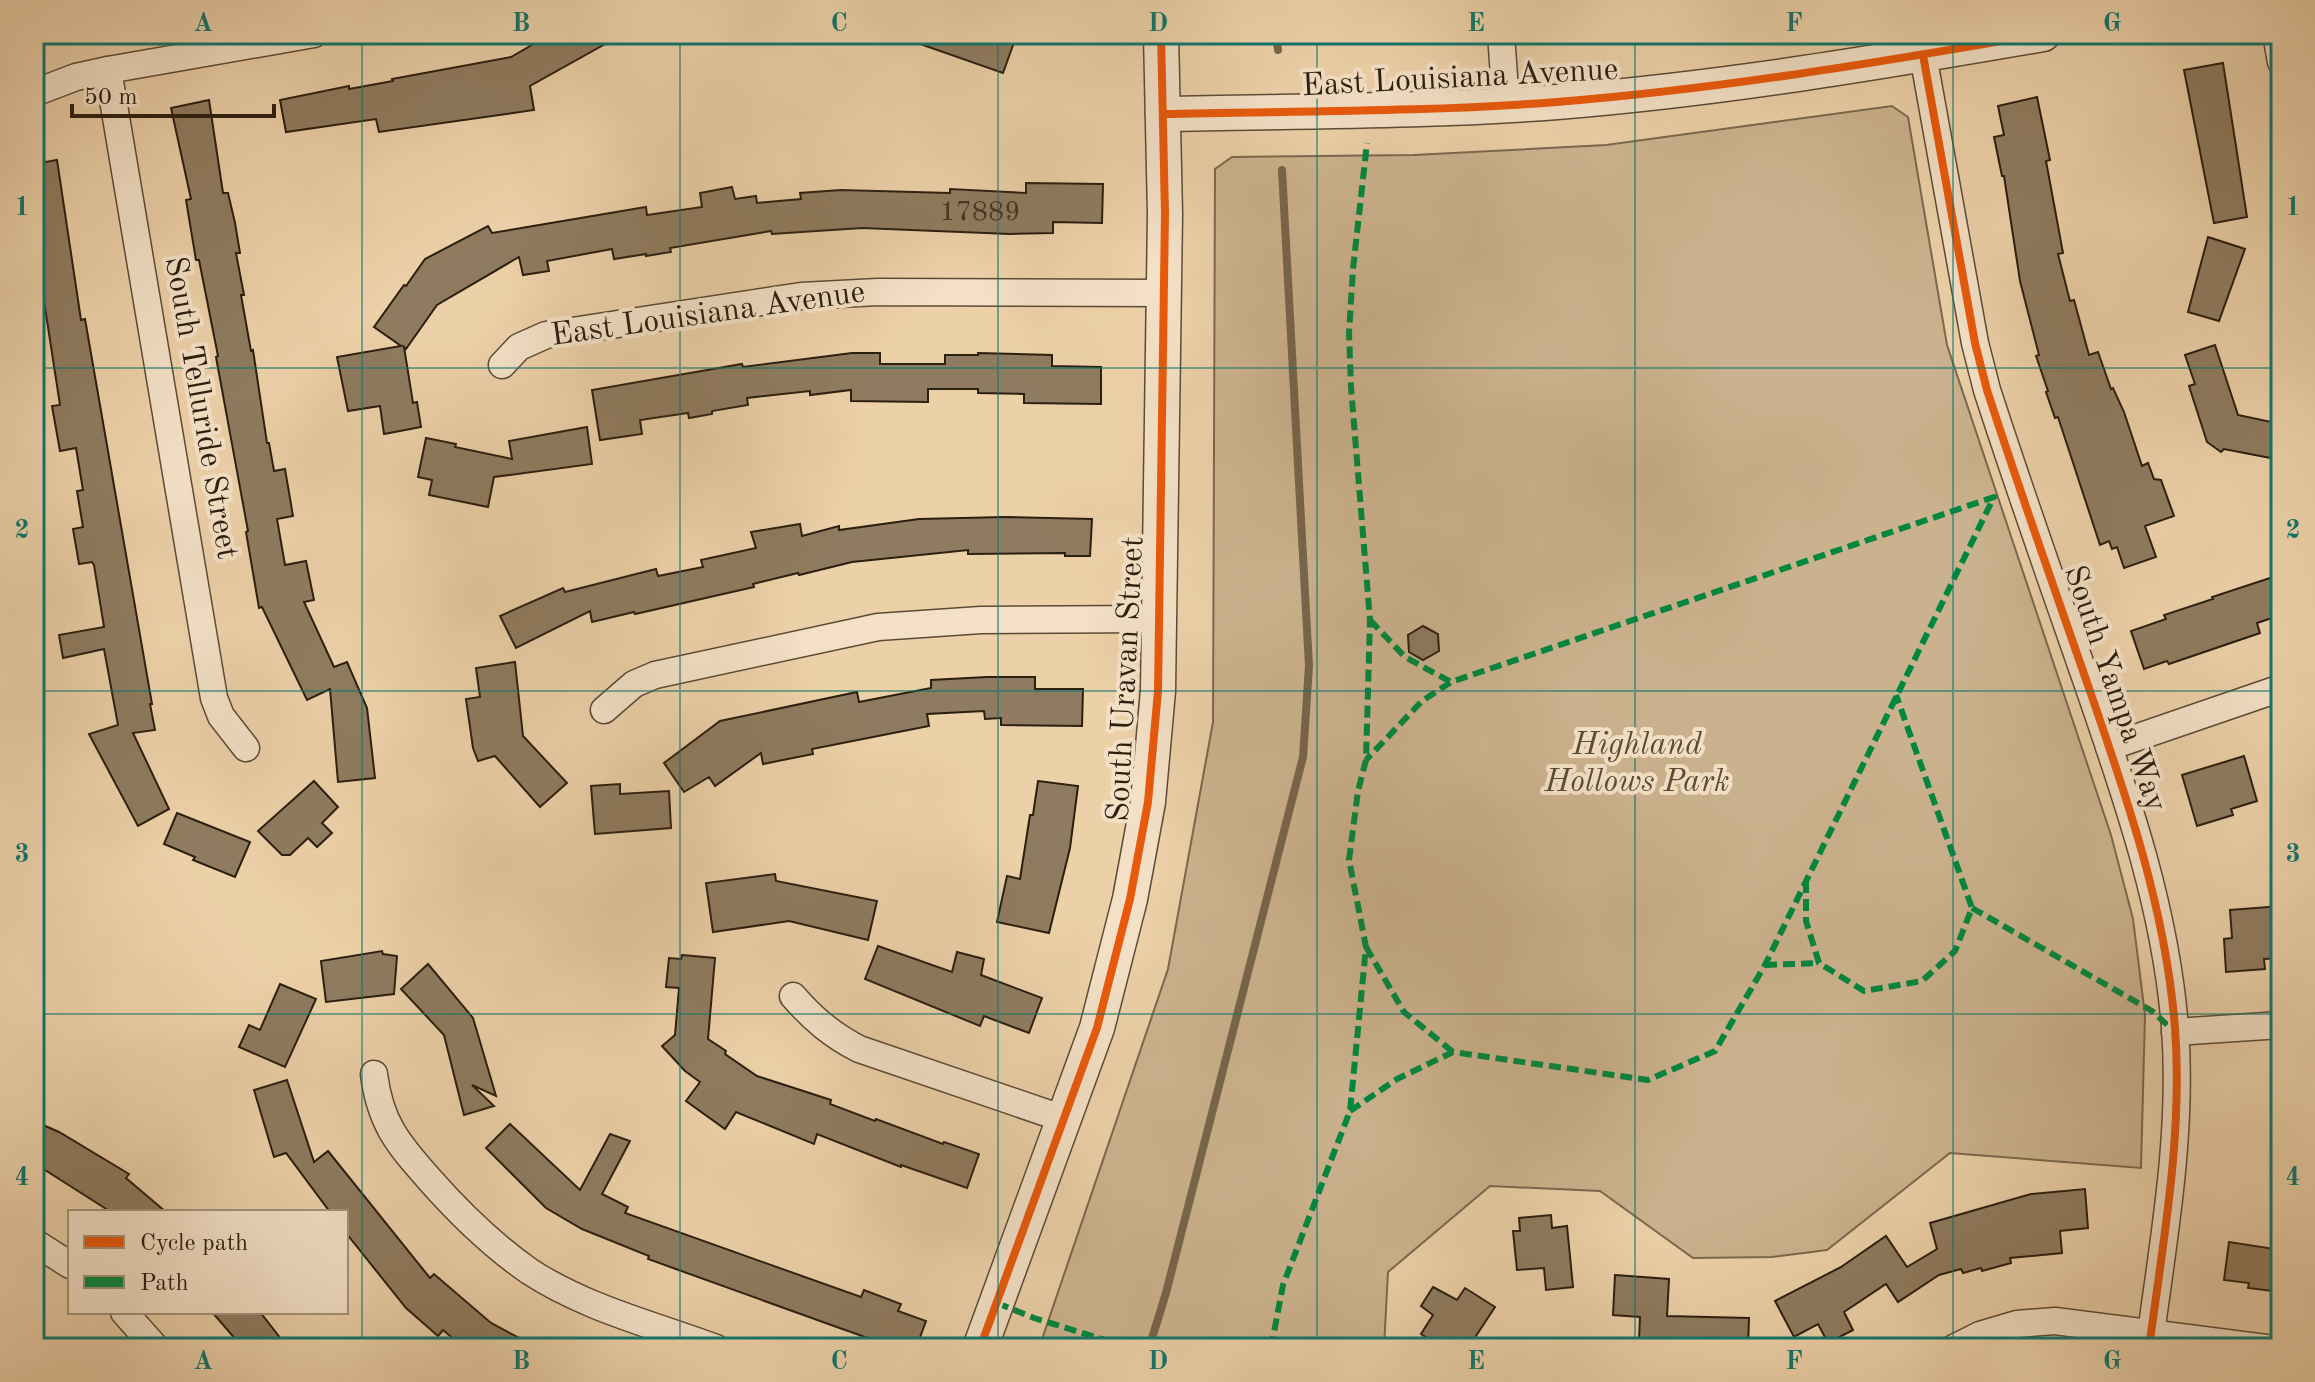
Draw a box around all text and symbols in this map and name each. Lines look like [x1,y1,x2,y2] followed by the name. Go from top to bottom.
[193,11,213,37] text: A
[512,11,530,37] text: B
[830,11,848,37] text: C
[1148,11,1168,37] text: D
[1467,11,1485,37] text: E
[1785,11,1803,37] text: F
[2103,11,2121,37] text: G
[1301,55,1619,103] street label: East Louisiana Avenue
[72,68,274,118] scale bar
[84,86,138,110] text: 50 m
[14,195,30,221] text: 1
[2285,195,2301,221] text: 1
[939,199,1021,227] house number: 17889
[158,254,242,562] street label: South Telluride Street
[549,277,867,353] street label: East Louisiana Avenue
[14,518,30,544] text: 2
[2285,518,2301,544] text: 2
[1104,535,1150,823] street label: South Uravan Street
[2057,562,2171,816] street label: South Yampa Way
[1543,730,1730,799] park label: Highland Hollows Park
[14,842,30,868] text: 3
[2285,842,2301,868] text: 3
[14,1165,30,1191] text: 4
[2285,1165,2301,1191] text: 4
[68,1210,348,1314] legend
[140,1232,248,1256] text: Cycle path
[140,1272,189,1296] text: Path
[193,1349,213,1375] text: A
[512,1349,530,1375] text: B
[830,1349,848,1375] text: C
[1148,1349,1168,1375] text: D
[1467,1349,1485,1375] text: E
[1785,1349,1803,1375] text: F
[2103,1349,2121,1375] text: G

